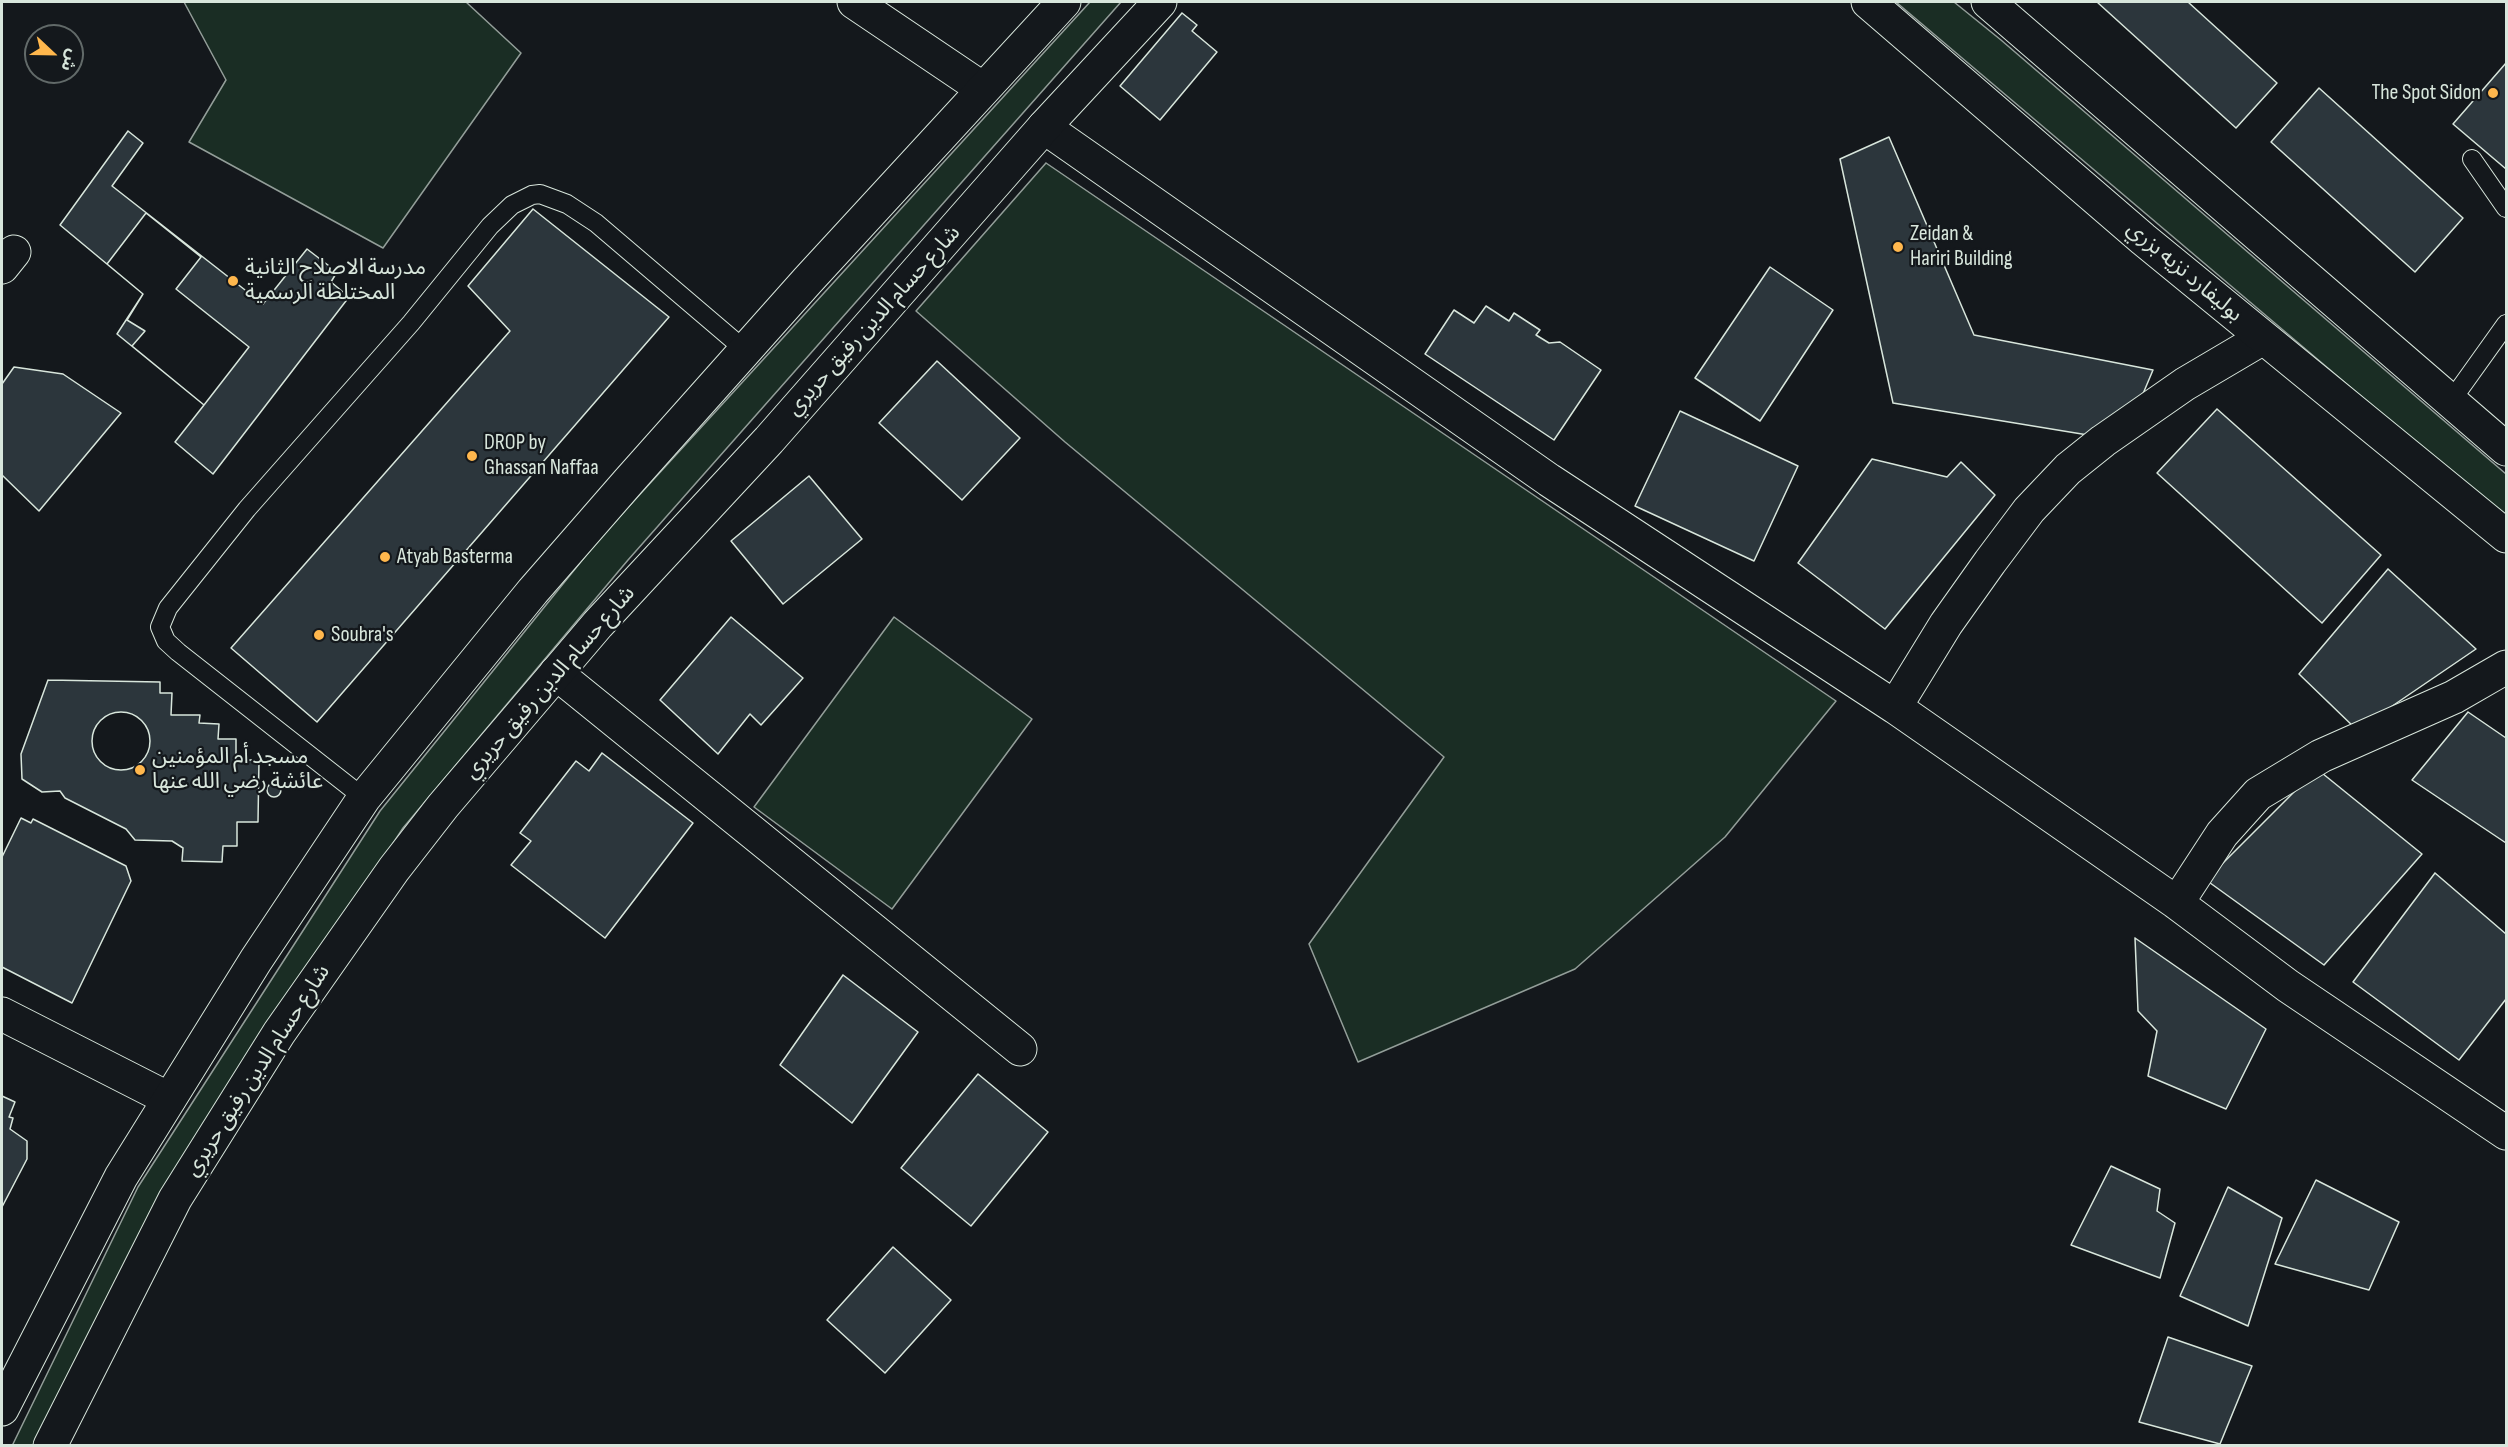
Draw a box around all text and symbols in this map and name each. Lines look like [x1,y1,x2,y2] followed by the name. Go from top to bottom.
[24,24,84,84] north arrow
[56,46,82,74] text: ش
[2371,80,2481,106] place label: The Spot Sidon
[2486,86,2500,100] marker: The Spot Sidon
[2121,216,2247,328] street label: بوليفارد نزيه بزري
[782,220,966,422] street label: شارع حسام الدين رفيق حريري
[1910,221,2013,272] place label: Zeidan & Hariri Building
[1891,240,1905,254] marker: Zeidan & Hariri Building
[245,255,426,306] place label: مدرسة الاصلاح الثانية المختلطة الرسمية
[226,274,240,288] marker: مدرسة الاصلاح الثانية المختلطة الرسمية
[484,430,599,482] place label: DROP by Ghassan Naffaa
[465,449,479,463] marker: DROP by Ghassan Naffaa
[397,544,513,570] place label: Atyab Basterma
[378,550,392,564] marker: Atyab Basterma
[459,581,641,785] street label: شارع حسام الدين رفيق حريري
[331,622,394,648] place label: Soubra's
[312,628,326,642] marker: Soubra's
[152,744,323,796] place label: مسجد أم المؤمنين عائشة رضي الله عنها
[133,763,147,777] marker: مسجد أم المؤمنين عائشة رضي الله عنها
[180,960,336,1182] street label: شارع حسام الدين رفيق حريري

